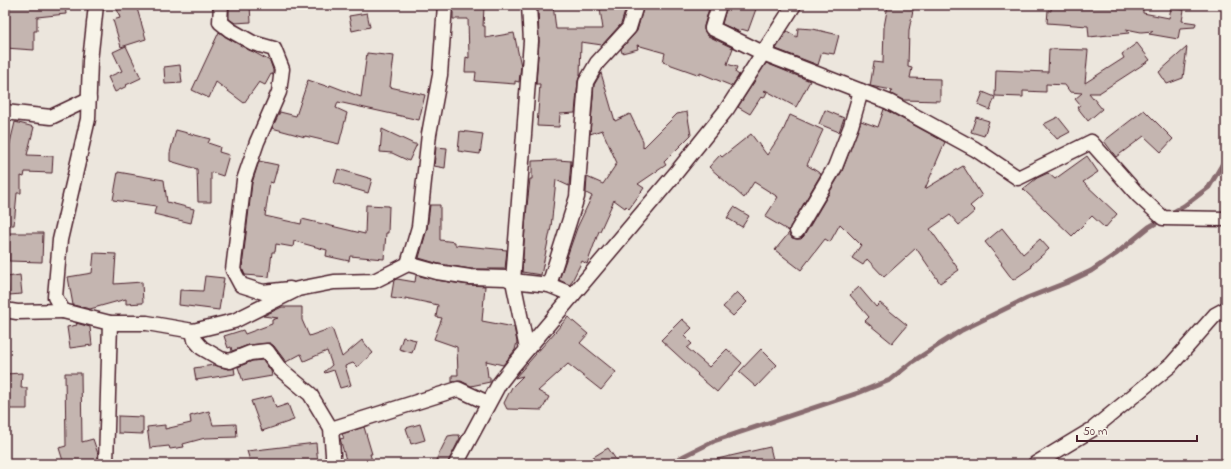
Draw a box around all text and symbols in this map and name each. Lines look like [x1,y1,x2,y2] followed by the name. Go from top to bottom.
[1077,417,1197,443] scale bar
[1083,423,1107,441] text: 50 m

